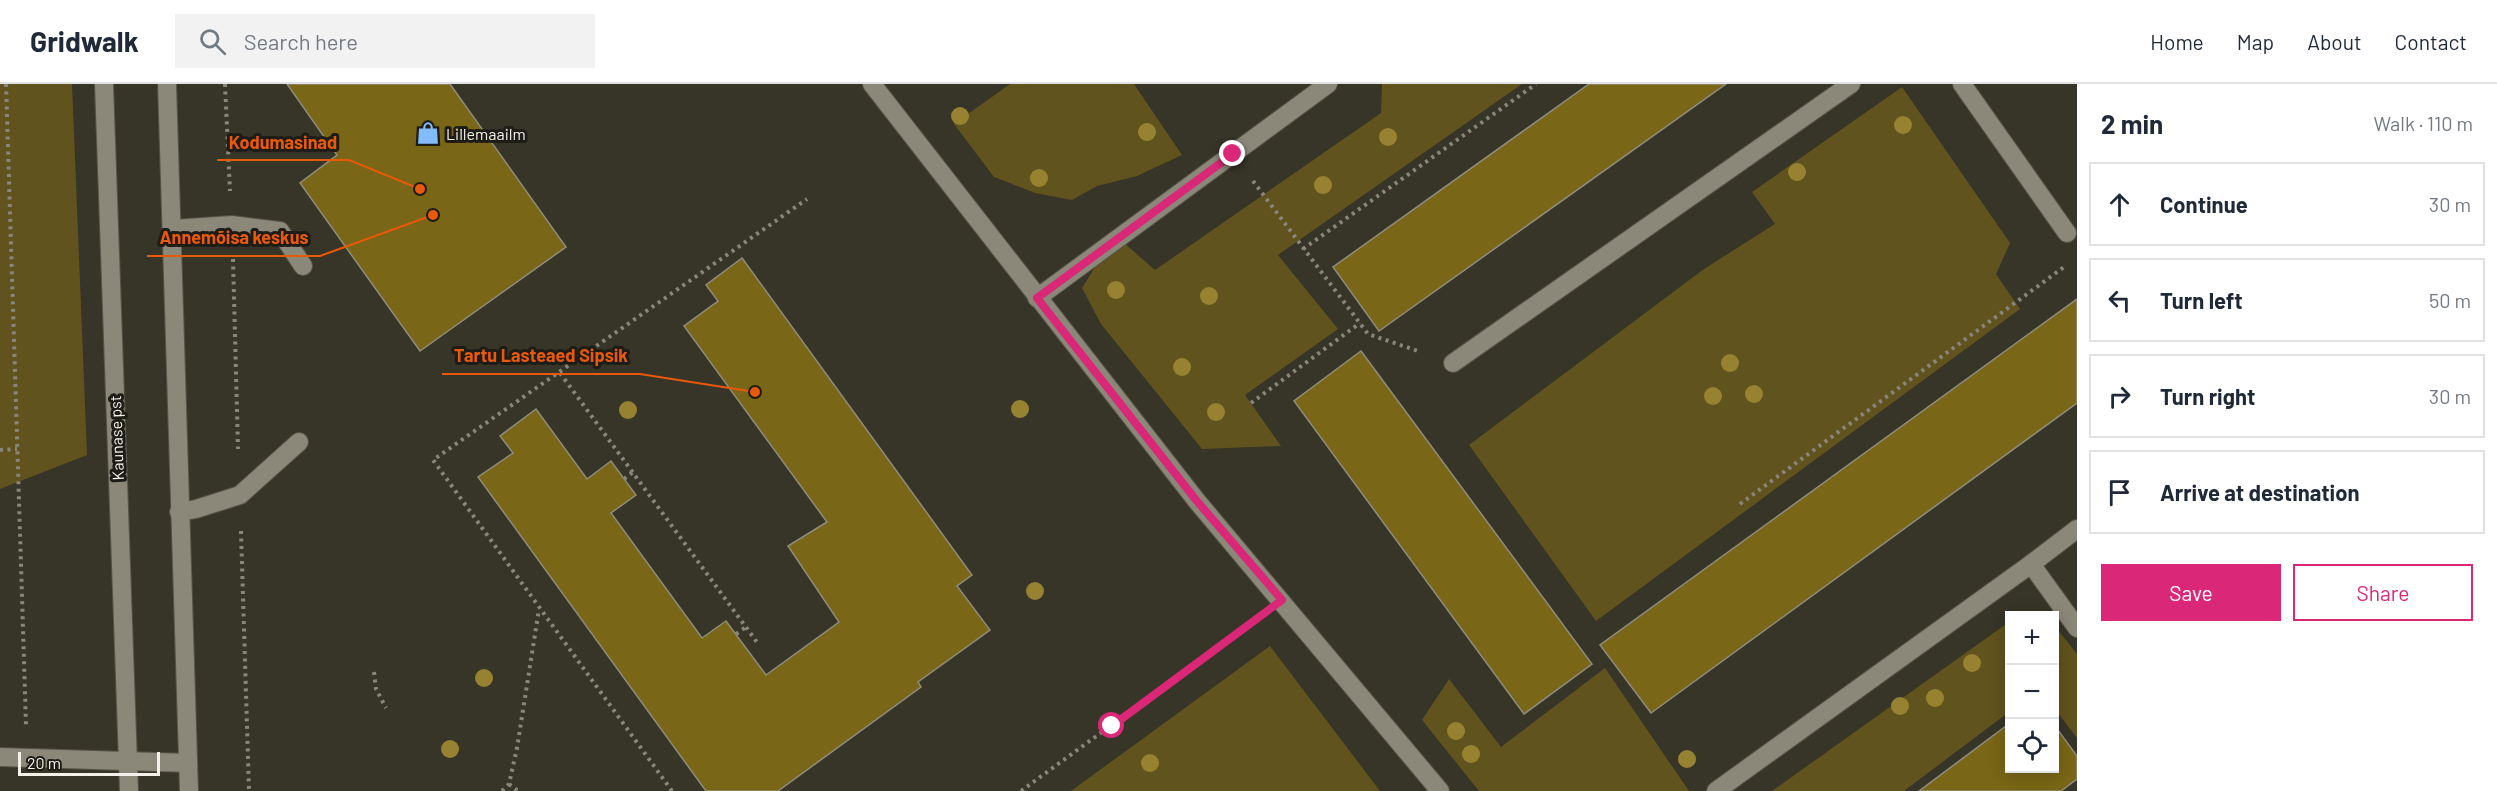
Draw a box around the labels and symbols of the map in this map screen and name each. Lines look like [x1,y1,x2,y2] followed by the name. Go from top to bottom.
[415,120,441,146] shop icon: Lillemaailm
[217,124,349,160] callout: Kodumasinad
[446,124,526,143] place label: Lillemaailm
[229,131,337,153] text: Kodumasinad
[1219,140,1245,166] route end
[147,220,320,256] callout: Annemõisa keskus
[159,226,309,248] text: Annemõisa keskus
[442,338,640,374] callout: Tartu Lasteaed Sipsik
[454,344,628,366] text: Tartu Lasteaed Sipsik
[105,395,127,481] street label: Kaunase pst
[1098,712,1124,738] route start
[18,749,160,776] scale bar

